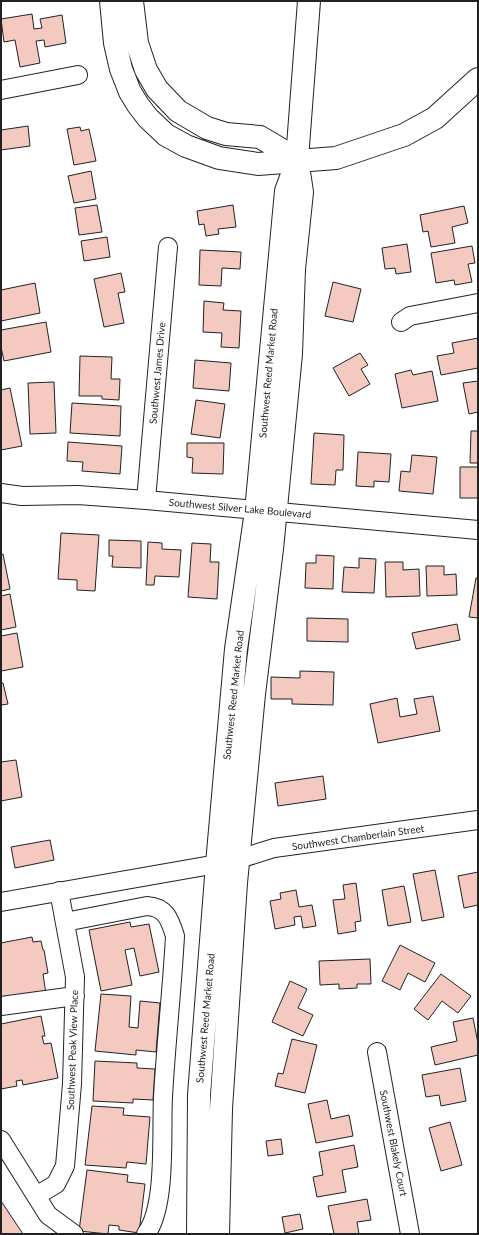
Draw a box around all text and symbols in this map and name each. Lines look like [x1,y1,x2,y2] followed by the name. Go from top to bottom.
[256,308,280,438] street label: Southwest Reed Market Road
[147,322,167,424] street label: Southwest James Drive
[168,496,312,520] street label: Southwest Silver Lake Boulevard
[220,630,246,760] street label: Southwest Reed Market Road
[291,822,425,852] street label: Southwest Chamberlain Street
[193,953,217,1083] street label: Southwest Reed Market Road
[64,990,80,1110] street label: Southwest Peak View Place
[378,1089,410,1198] street label: Southwest Blakely Court

